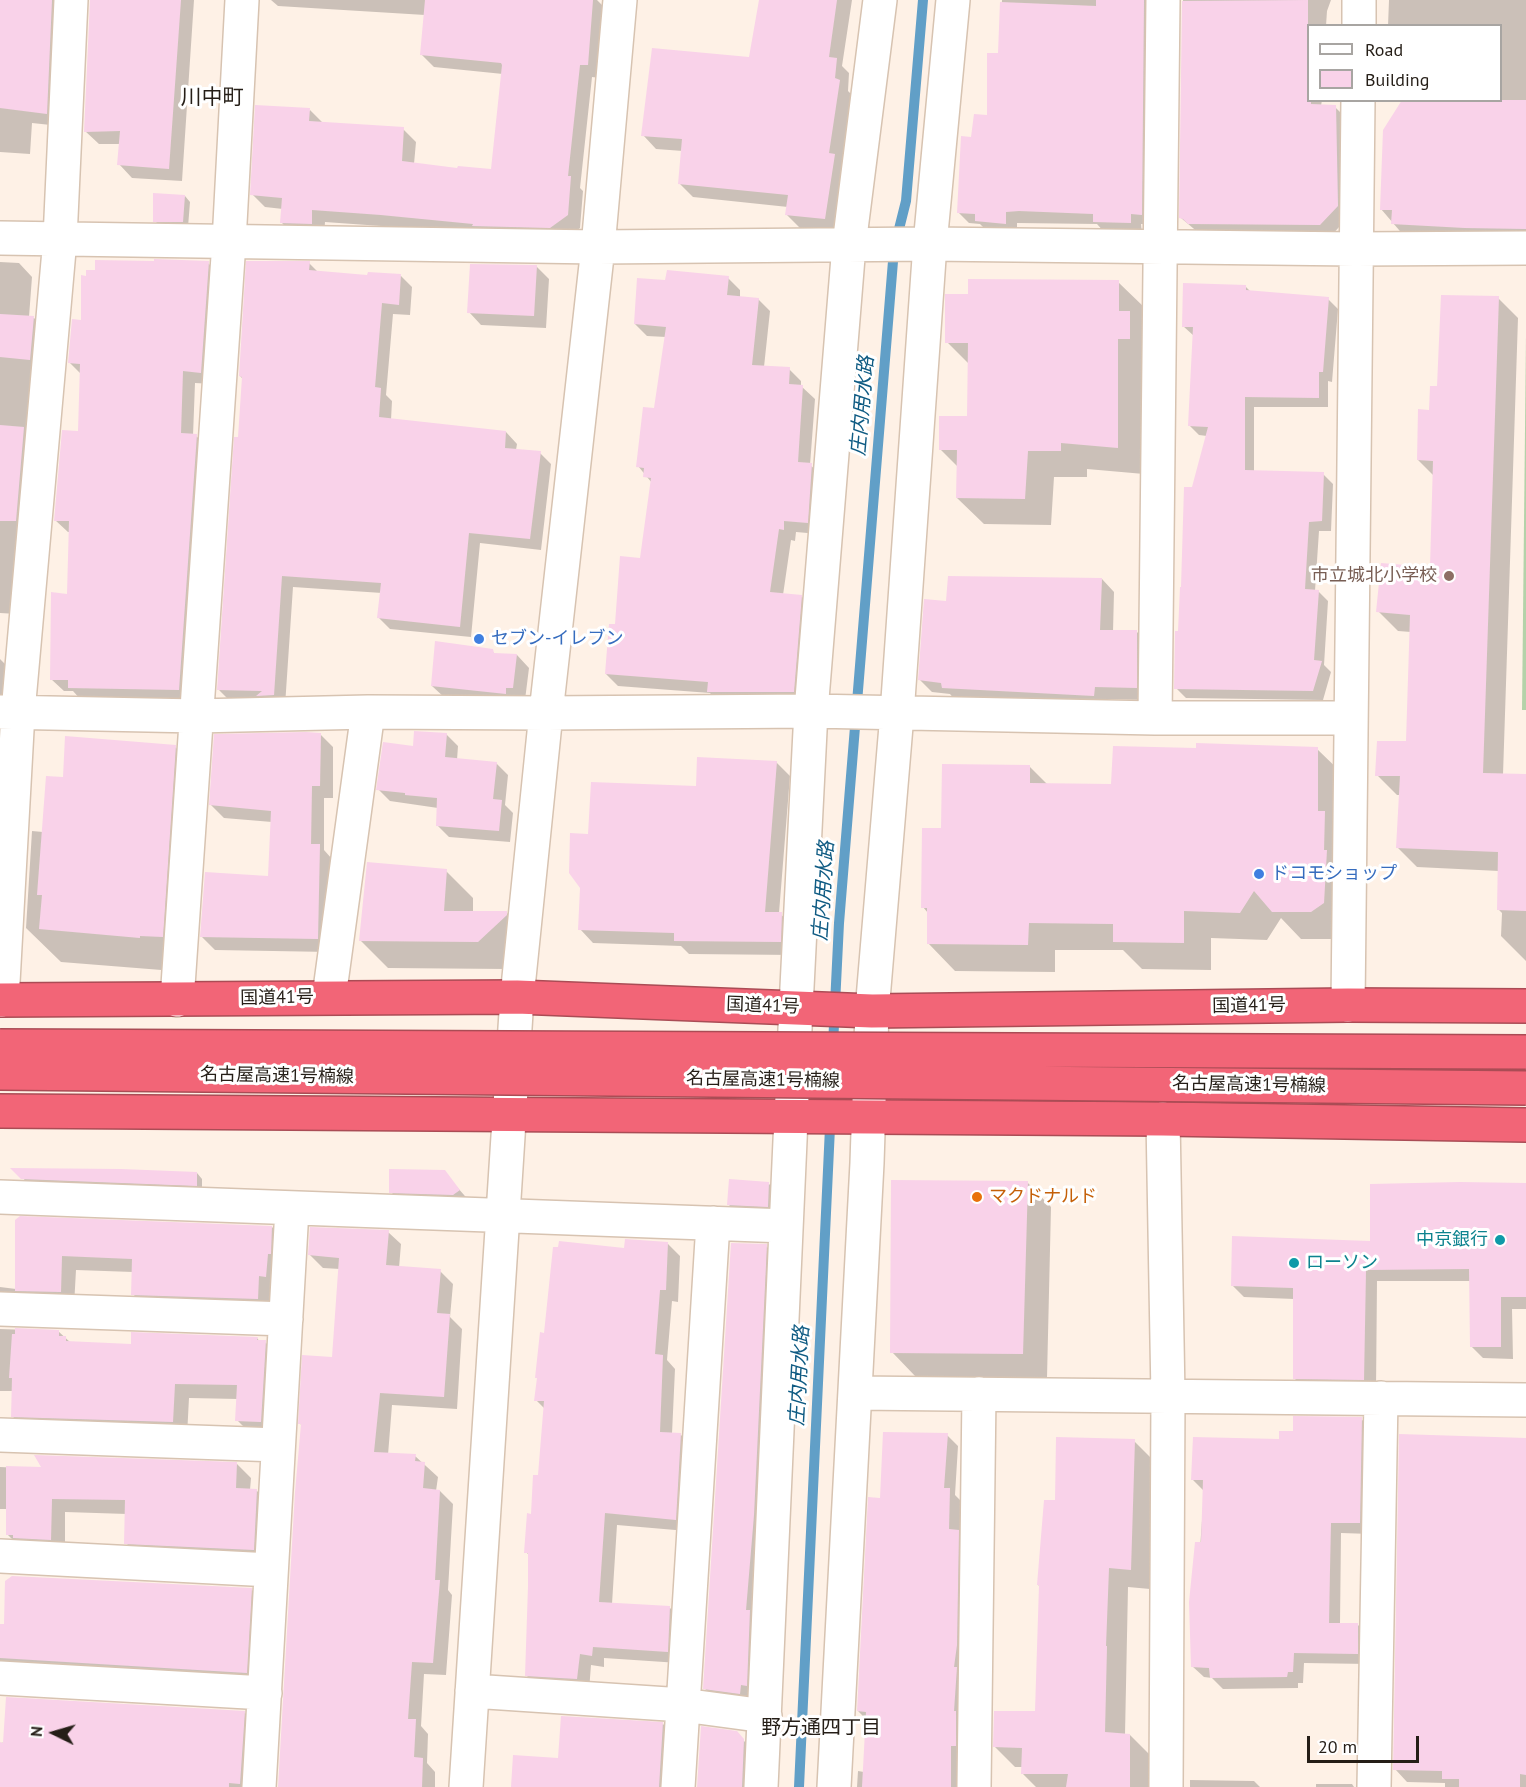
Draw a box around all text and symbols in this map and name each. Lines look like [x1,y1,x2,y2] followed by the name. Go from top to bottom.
[1307,24,1502,102] legend
[1365,38,1403,61] text: Road
[1365,68,1429,91] text: Building
[181,85,243,111] district label: 川中町
[847,355,879,457] water label: 庄内用水路
[1311,565,1437,587] place label: 市立城北小学校
[1442,569,1456,583] marker: 市立城北小学校
[491,628,623,650] place label: セブン-イレブン
[472,632,486,646] marker: セブン-イレブン
[809,840,839,942] water label: 庄内用水路
[1271,863,1397,885] place label: ドコモショップ
[1252,867,1266,881] marker: ドコモショップ
[240,987,314,1009] street label: 国道41号
[726,994,800,1018] street label: 国道41号
[1212,995,1286,1017] street label: 国道41号
[200,1064,354,1088] street label: 名古屋高速1号楠線
[686,1068,840,1092] street label: 名古屋高速1号楠線
[1172,1073,1326,1097] street label: 名古屋高速1号楠線
[989,1186,1097,1208] place label: マクドナルド
[970,1190,984,1204] marker: マクドナルド
[1416,1229,1488,1251] place label: 中京銀行
[1493,1233,1507,1247] marker: 中京銀行
[1306,1252,1378,1274] place label: ローソン
[1287,1256,1301,1270] marker: ローソン
[785,1325,815,1427] water label: 庄内用水路
[24,1703,84,1763] north arrow
[761,1716,881,1740] district label: 野方通四丁目
[1310,1724,1422,1762] scale bar
[26,1725,46,1738] text: N
[1318,1735,1357,1758] text: 20 m

